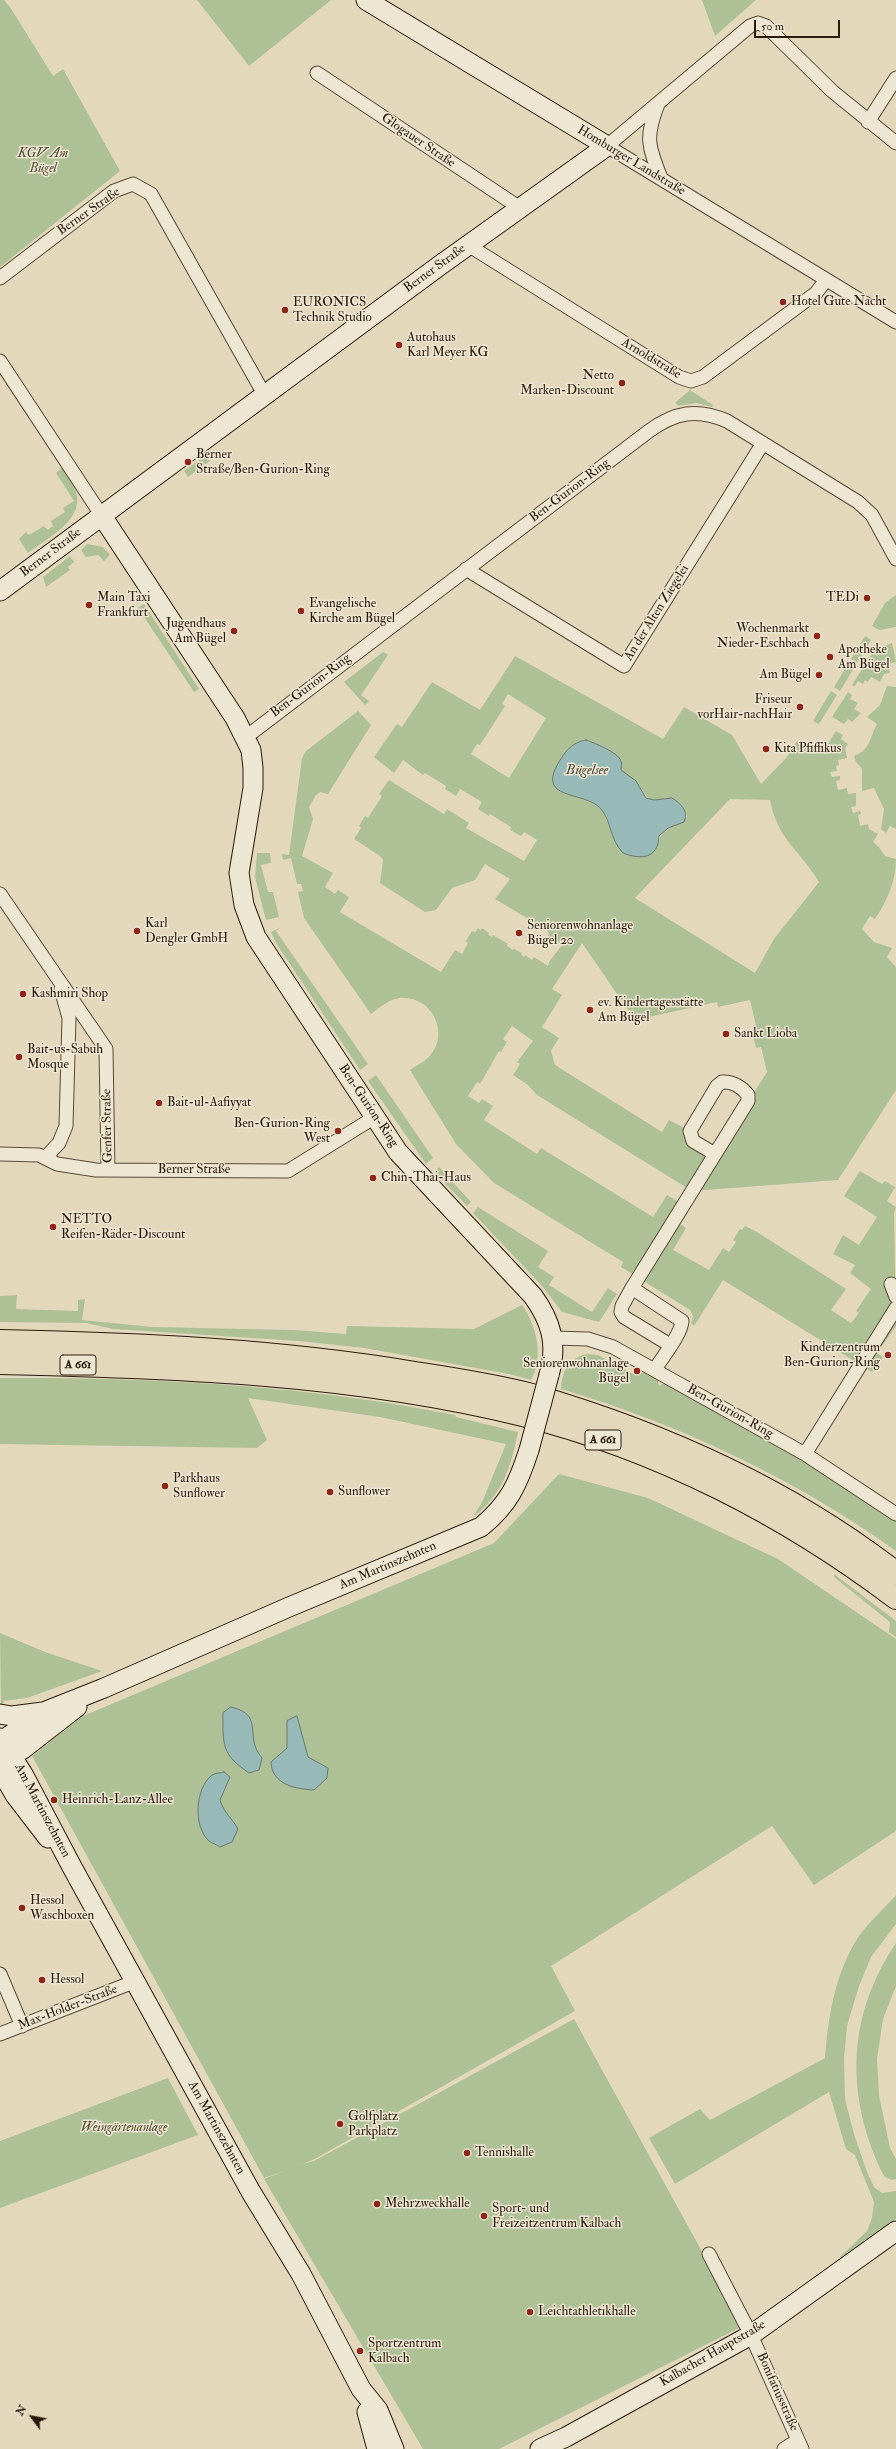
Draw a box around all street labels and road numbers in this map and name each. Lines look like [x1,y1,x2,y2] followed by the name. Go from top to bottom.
[378,110,458,172] street label: Glogauer Straße
[574,123,688,199] street label: Homburger Landstraße
[55,185,123,239] street label: Berner Straße
[401,241,469,297] street label: Berner Straße
[618,335,684,383] street label: Arnoldstraße
[527,456,613,526] street label: Ben-Gurion-Ring
[17,525,85,581] street label: Berner Straße
[621,562,693,664] street label: An der Alten Ziegelei
[268,651,354,721] street label: Ben-Gurion-Ring
[335,1062,401,1150] street label: Ben-Gurion-Ring
[100,1089,116,1163] street label: Genfer Straße
[158,1162,230,1178] street label: Berner Straße
[60,1355,96,1375] road number: A 661
[684,1382,776,1442] street label: Ben-Gurion-Ring
[585,1430,621,1450] road number: A 661
[337,1538,439,1594] street label: Am Martinszehnten
[11,1761,73,1861] street label: Am Martinszehnten
[16,1982,120,2034] street label: Max-Holder-Straße
[184,2079,248,2177] street label: Am Martinszehnten
[657,2317,769,2391] street label: Kalbacher Hauptstraße
[753,2350,801,2434] street label: Bonifatiusstraße

